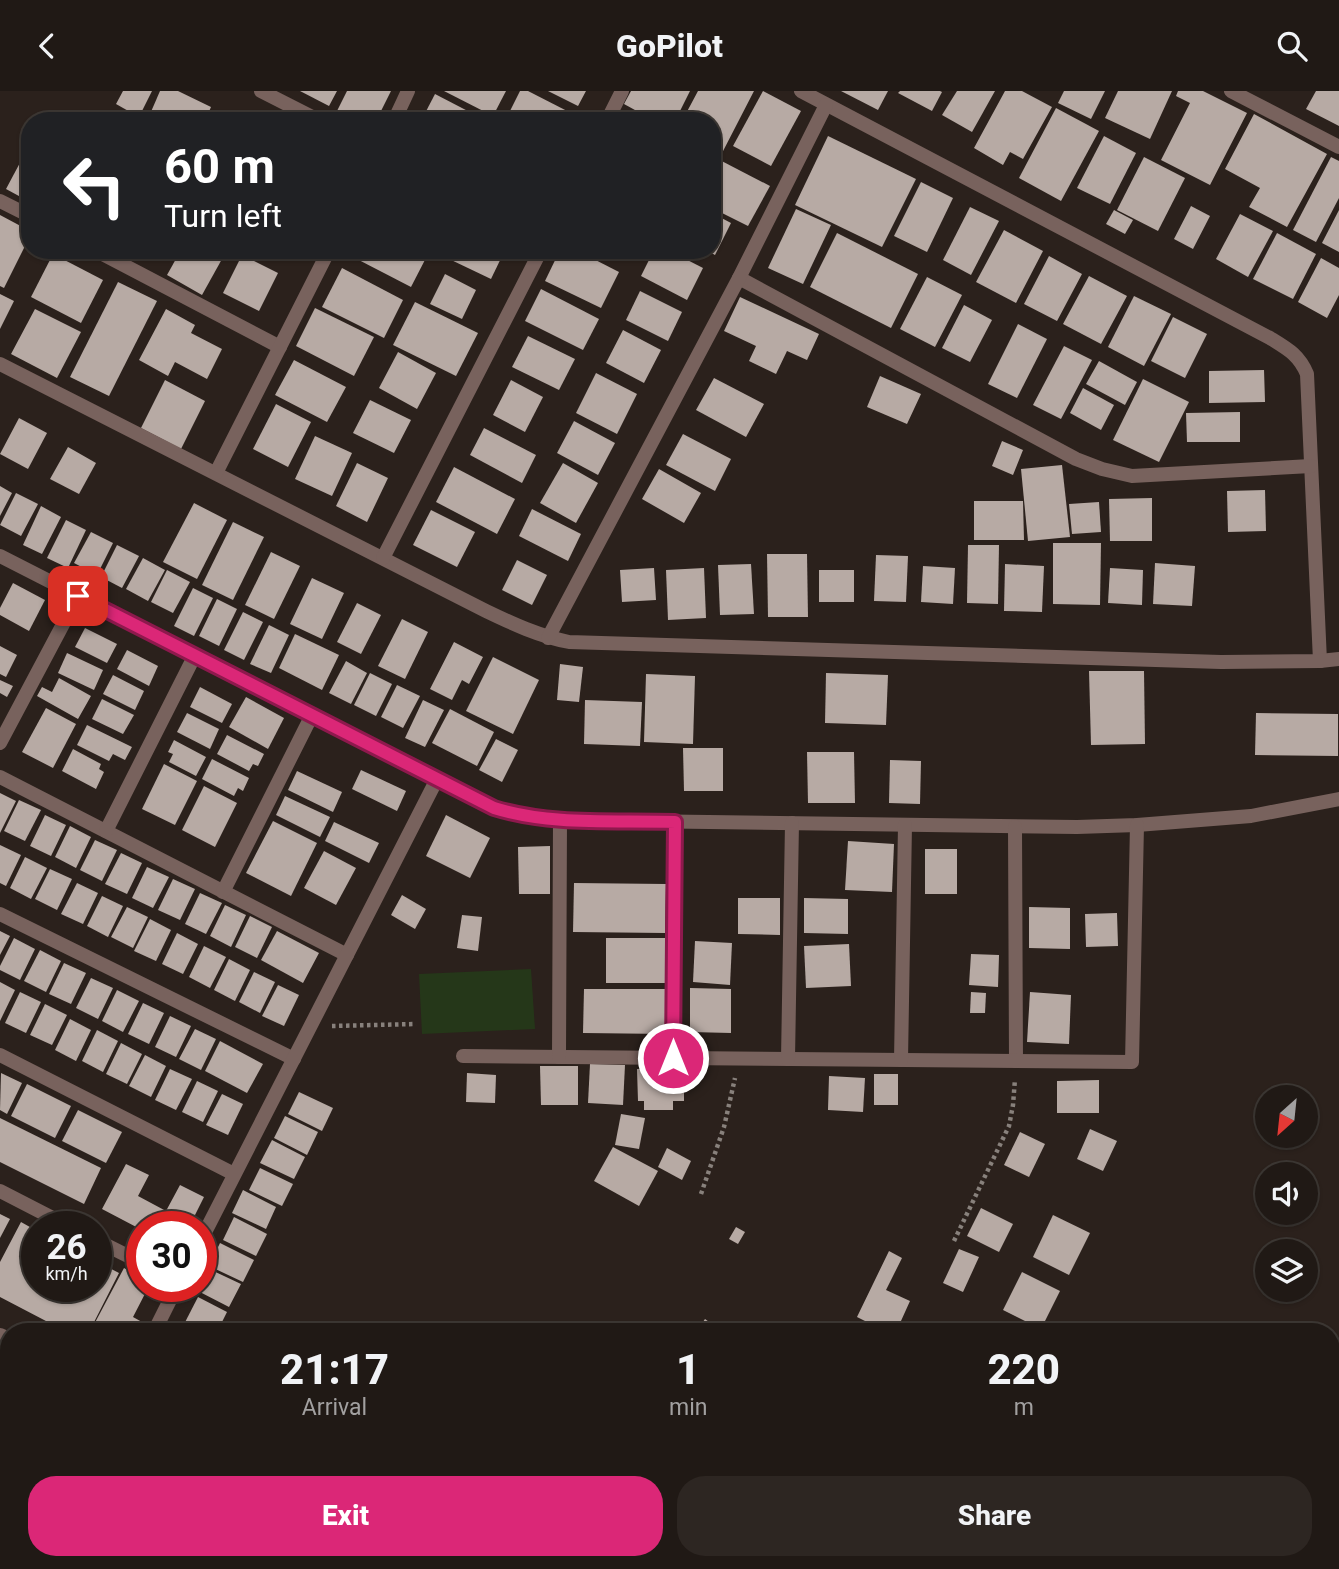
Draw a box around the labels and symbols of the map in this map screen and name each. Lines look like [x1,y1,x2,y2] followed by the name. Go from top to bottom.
[48,566,108,626] pin
[636,1021,710,1095] position arrow
[1255,1085,1318,1148] north arrow
[126,1211,217,1302] speed limit sign: 30

